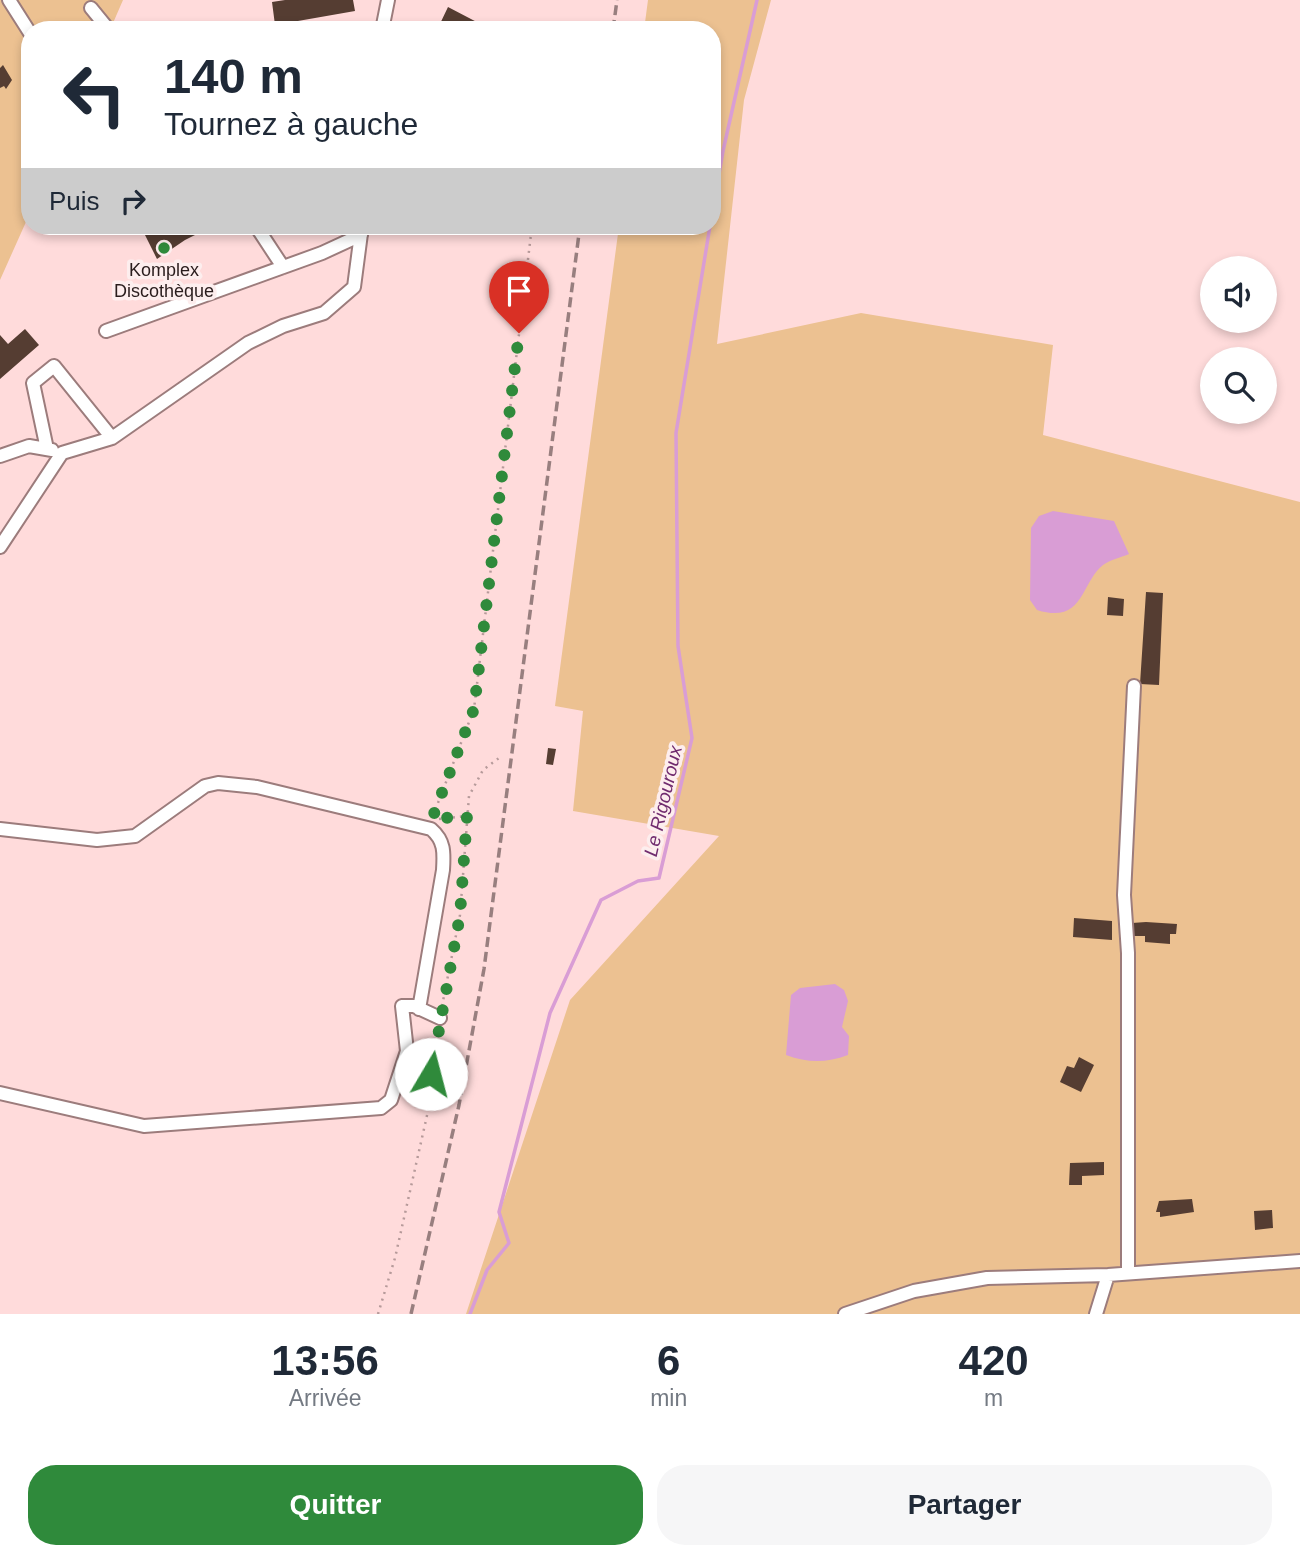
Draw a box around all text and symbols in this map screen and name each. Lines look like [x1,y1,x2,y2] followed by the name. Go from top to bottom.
[49,49,140,140] icon: left
[164,49,303,103] text: 140 m
[164,106,418,142] text: Tournez à gauche
[114,182,152,220] icon: right
[49,186,100,216] text: Puis
[156,240,172,256] marker: Komplex Discothèque
[1200,256,1277,424] map controls
[1200,256,1277,333] button: sound
[114,260,214,301] place label: Komplex Discothèque
[489,261,549,333] pin
[500,272,538,310] icon: arrive
[1200,347,1277,424] button: search
[640,742,686,858] water label: Le Rigouroux
[394,1037,468,1111] position arrow
[271,1337,379,1384] text: 13:56
[657,1337,680,1384] text: 6
[959,1337,1029,1384] text: 420
[289,1385,362,1411] text: Arrivée
[650,1385,687,1411] text: min
[984,1385,1003,1411] text: m
[28,1465,643,1545] button: Quitter
[657,1465,1272,1545] button: Partager

